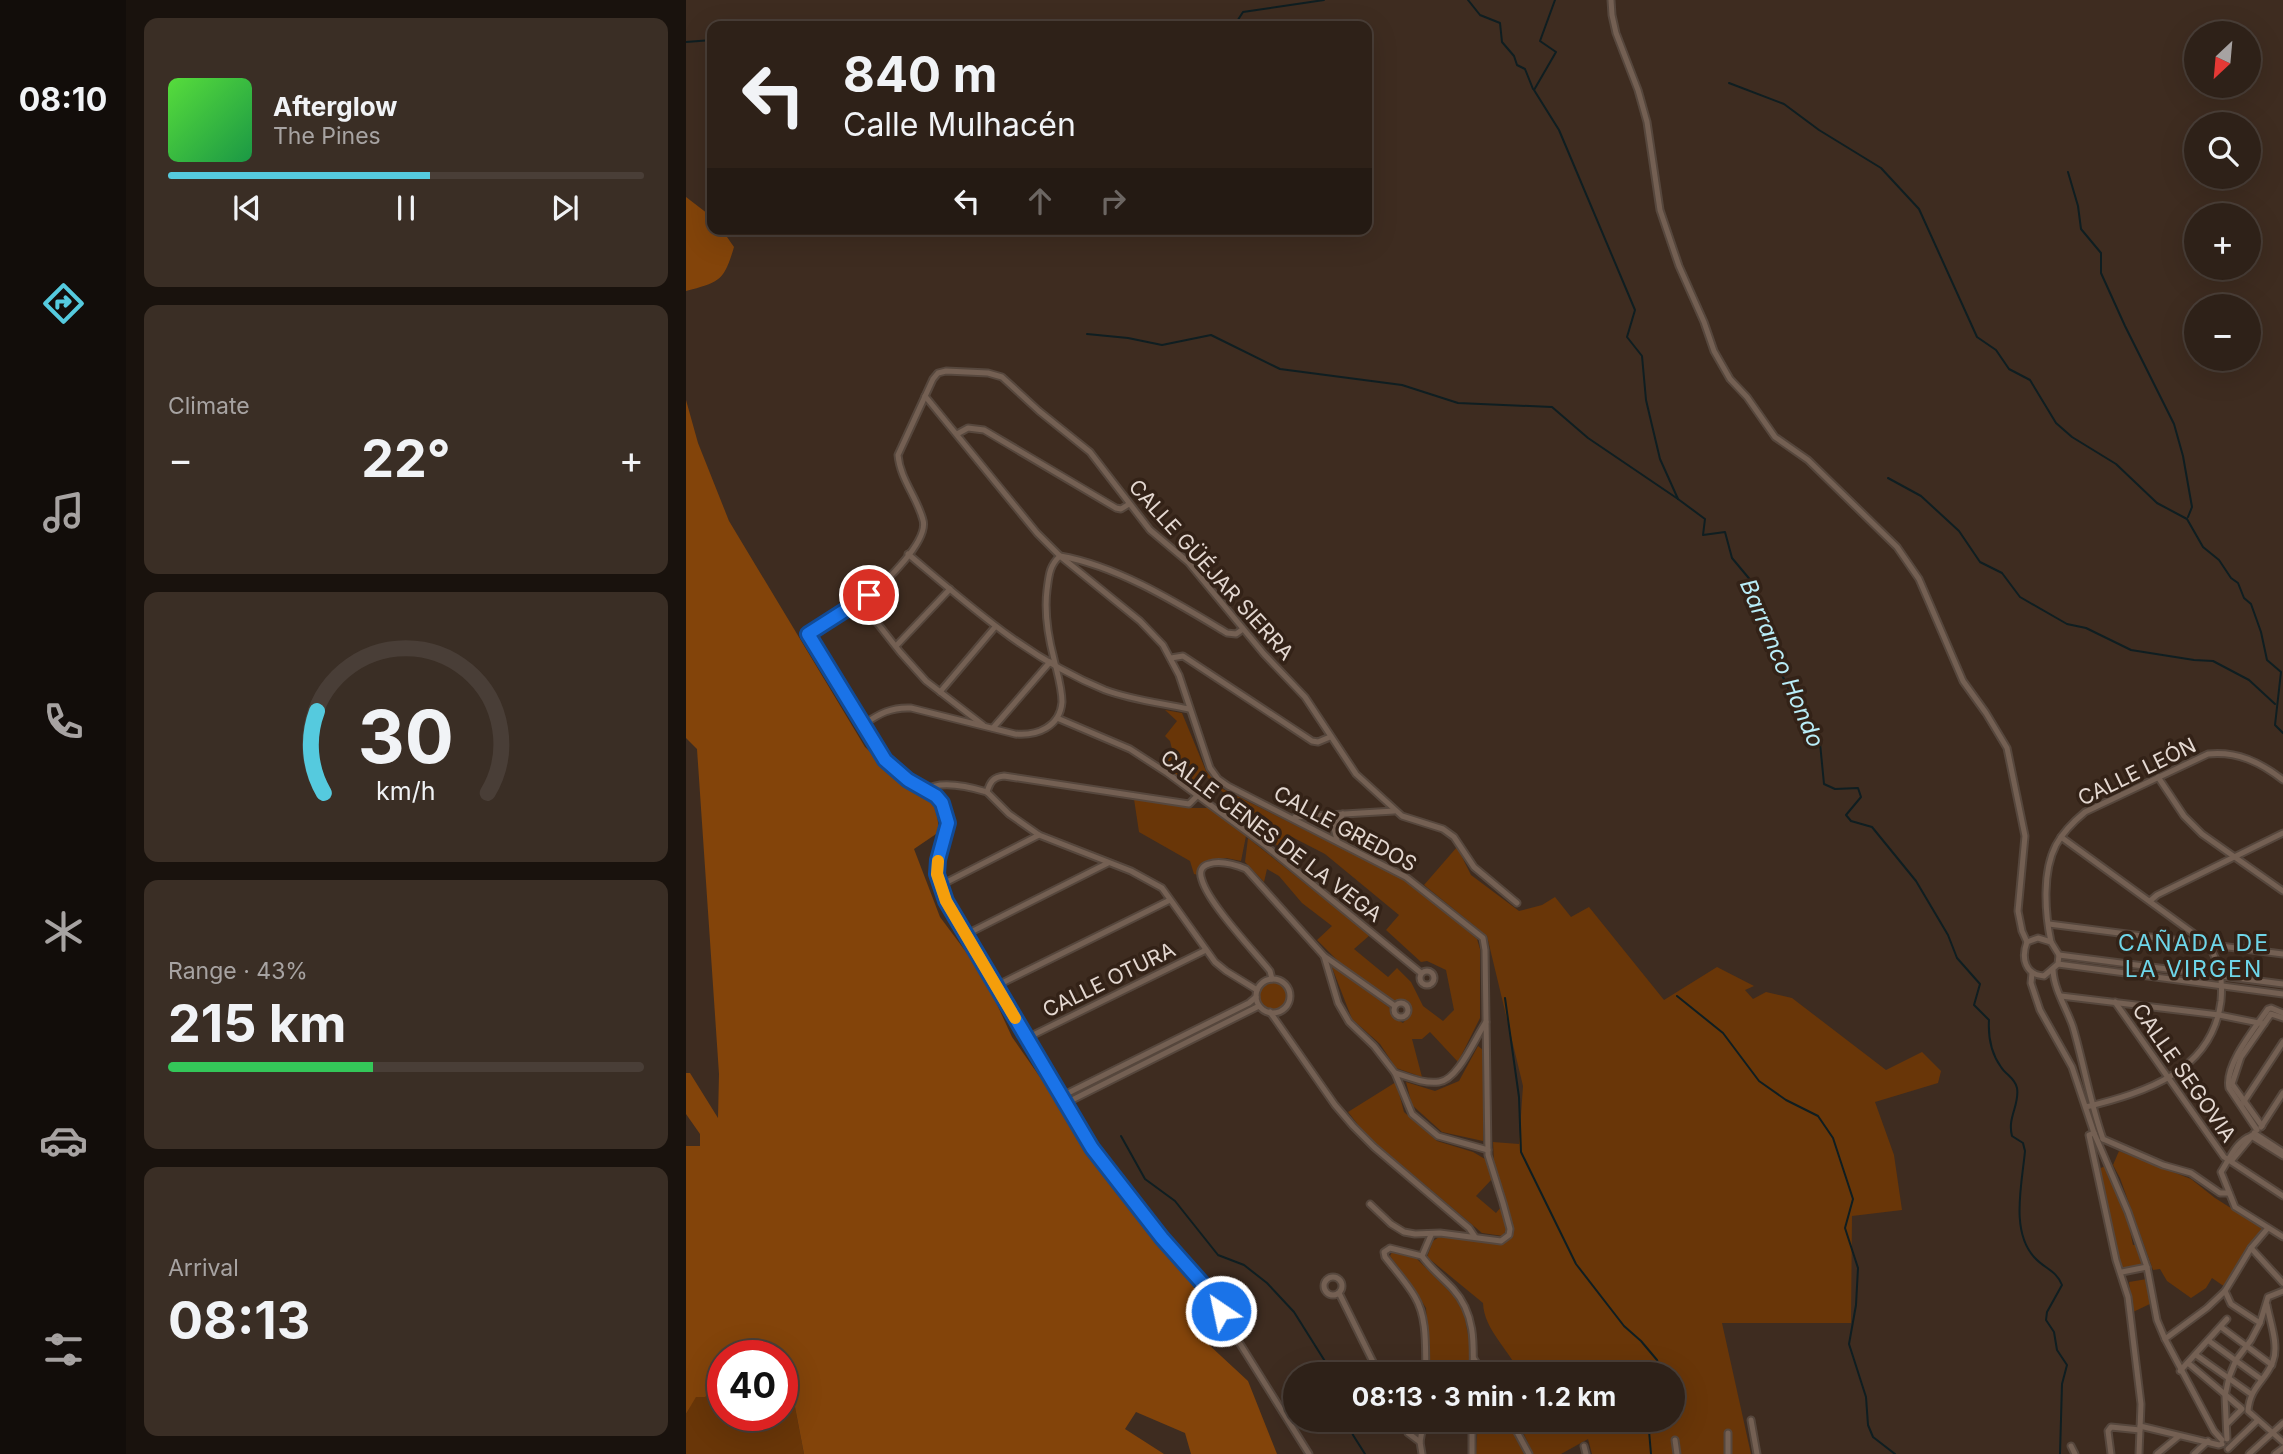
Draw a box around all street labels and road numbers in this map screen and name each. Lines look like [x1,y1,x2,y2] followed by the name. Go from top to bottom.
[1124,474,1300,665] street label: CALLE GÜÉJAR SIERRA
[2073,731,2200,811] street label: CALLE LEÓN
[1156,744,1387,927] street label: CALLE CENES DE LA VEGA
[1270,780,1421,877] street label: CALLE GREDOS
[1038,937,1179,1022] street label: CALLE OTURA
[2127,999,2242,1147] street label: CALLE SEGOVIA

